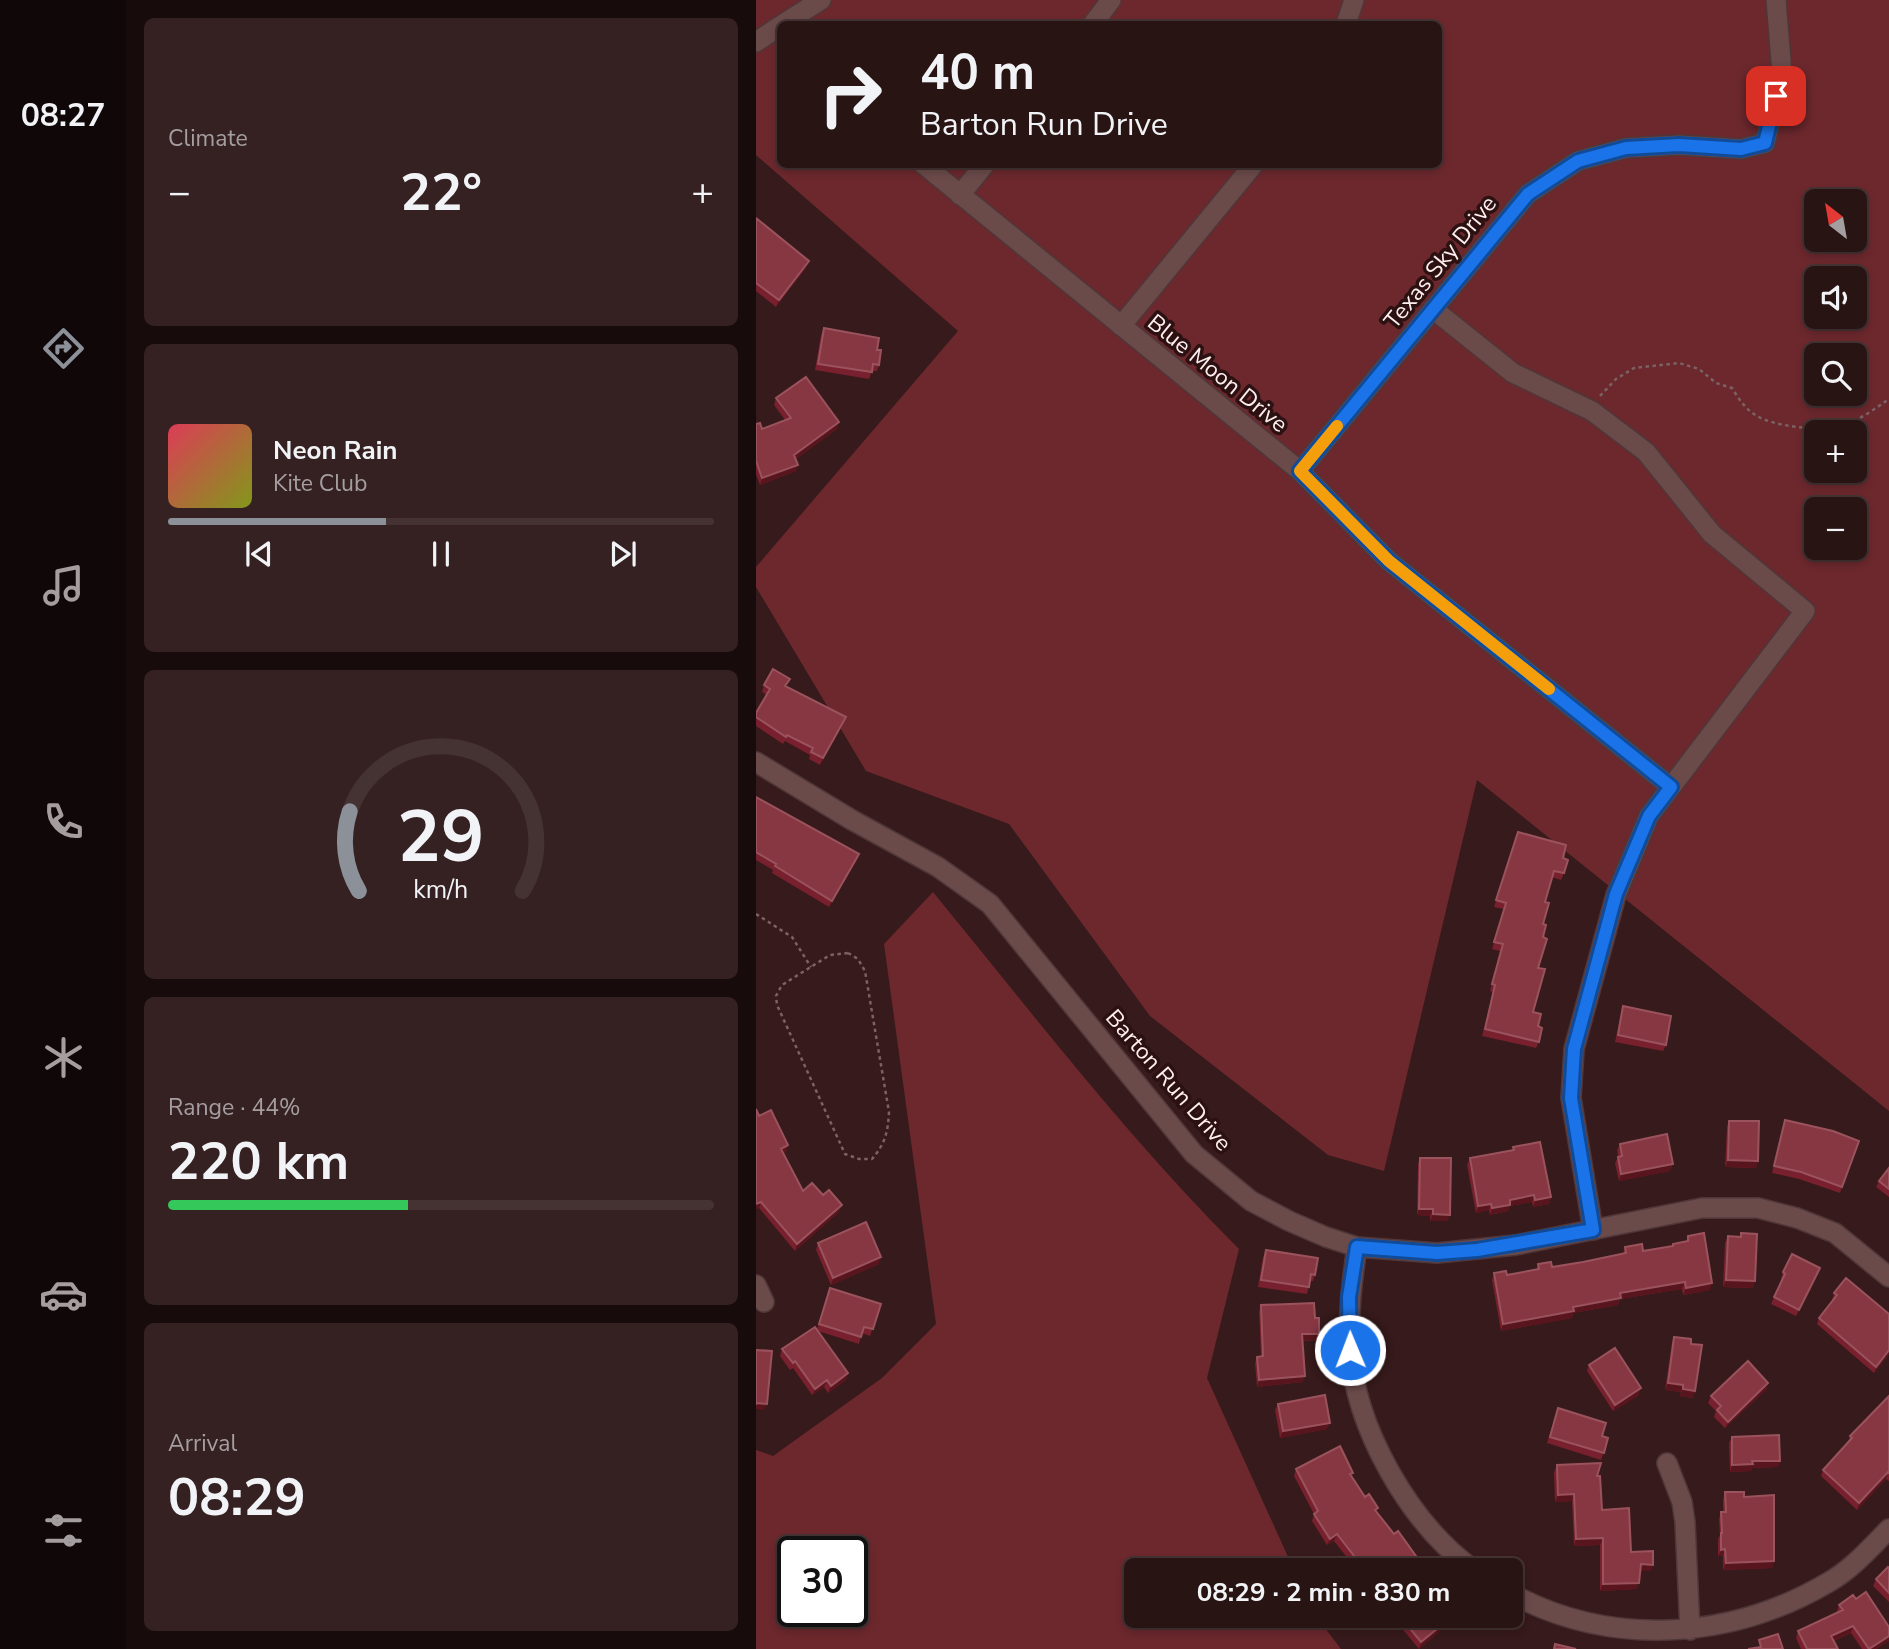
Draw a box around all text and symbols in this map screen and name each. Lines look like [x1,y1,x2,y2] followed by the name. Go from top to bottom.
[920,39,1035,106] text: 40 m
[805,49,896,140] icon: right
[1746,66,1806,126] pin
[1757,77,1795,115] icon: arrive
[21,94,105,137] text: 08:27
[920,103,1168,146] text: Barton Run Drive
[168,123,248,154] text: Climate
[400,157,482,228] text: 22°
[168,167,191,218] text: −
[691,167,714,218] text: +
[1377,189,1504,335] street label: Texas Sky Drive
[1804,189,1867,252] north arrow
[1804,189,1867,560] map controls
[1804,266,1867,329] button: sound
[1141,307,1294,440] street label: Blue Moon Drive
[39,324,88,373] icon: directions
[1804,343,1867,406] button: search
[1804,420,1867,483] button: +
[273,433,398,468] text: Neon Rain
[273,468,367,499] text: Kite Club
[1804,497,1867,560] button: −
[240,535,278,573] icon: previous
[422,535,460,573] icon: pause
[604,535,642,573] icon: next
[39,561,88,610] icon: music
[397,787,485,887] text: 29
[39,797,88,846] icon: phone
[413,872,469,906] text: km/h
[1099,1003,1239,1158] street label: Barton Run Drive
[39,1033,88,1082] icon: climate
[168,1092,300,1123] text: Range · 44%
[168,1126,349,1197] text: 220 km
[39,1270,88,1319] icon: car
[1313,1313,1387,1387] position arrow
[168,1428,237,1459] text: Arrival
[168,1462,306,1533] text: 08:29
[39,1506,88,1555] icon: filters
[777,1536,868,1627] speed limit sign: 30
[1197,1575,1450,1610] text: 08:29 · 2 min · 830 m

